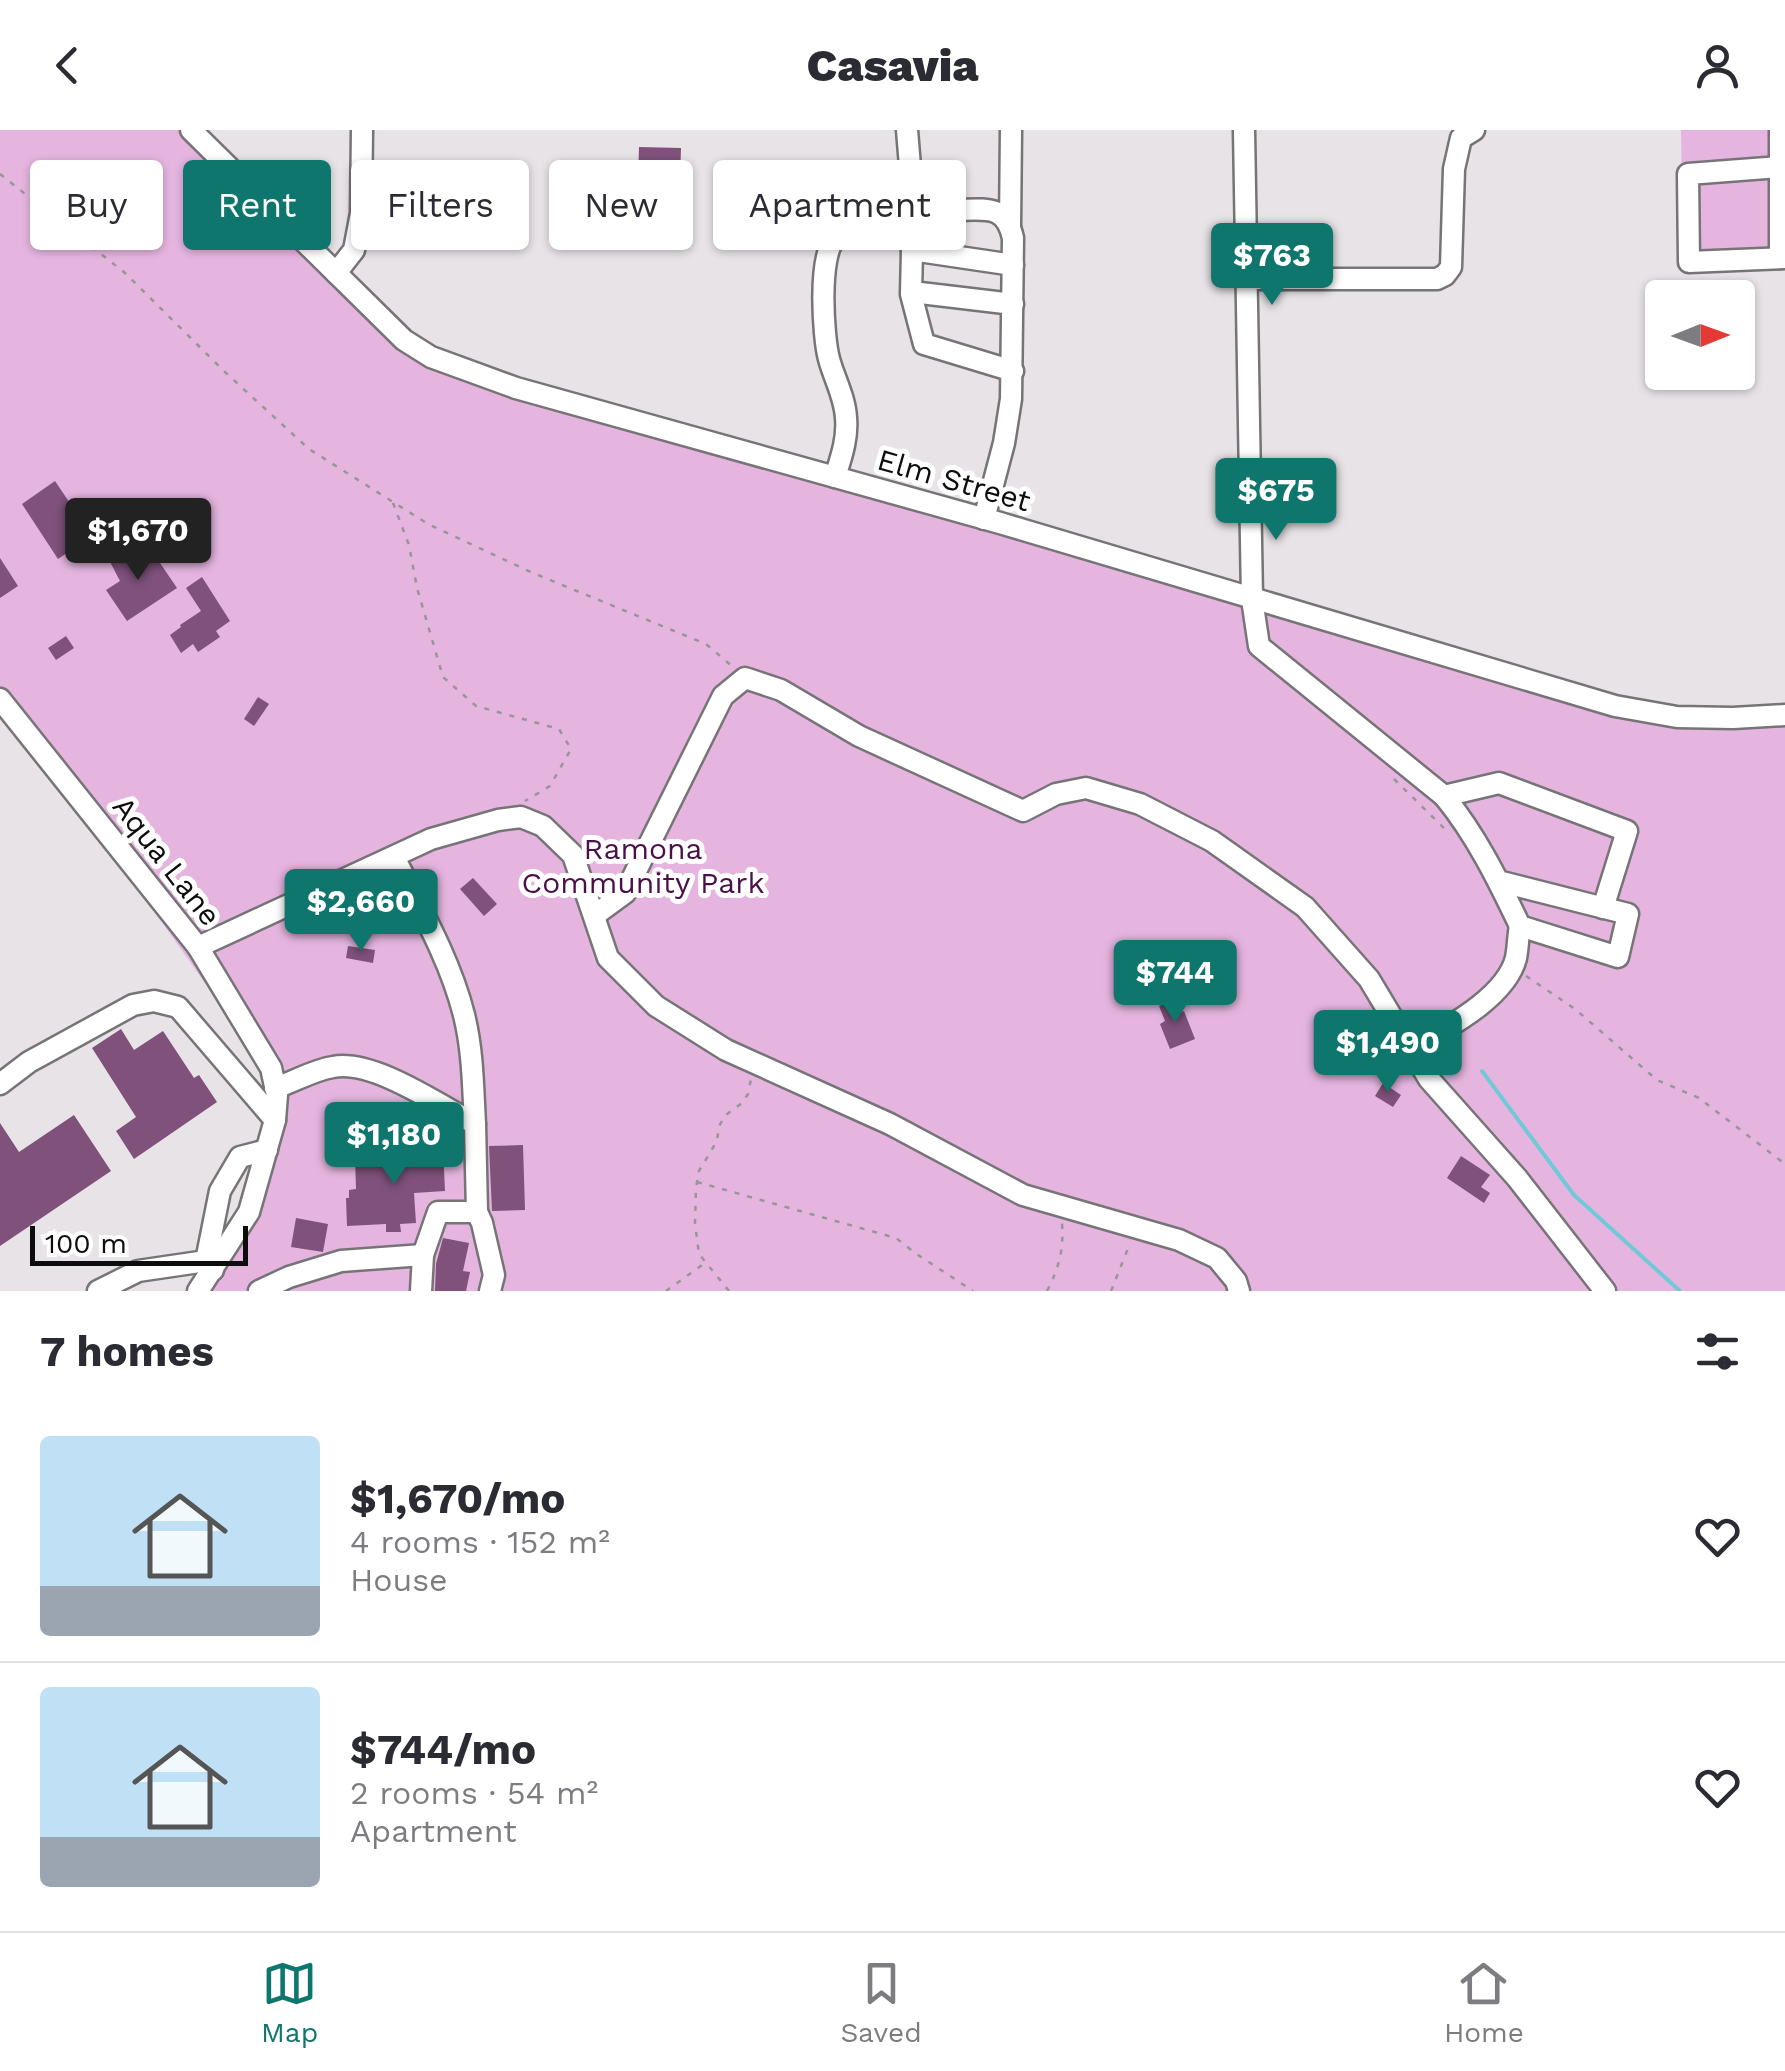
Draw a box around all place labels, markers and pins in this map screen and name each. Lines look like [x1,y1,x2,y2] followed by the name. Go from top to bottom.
[1213,223,1331,308] pin: $763
[1217,458,1335,543] pin: $675
[57,498,219,583] pin: $1,670
[280,869,442,954] pin: $2,660
[1116,940,1234,1025] pin: $744
[1307,1010,1469,1095] pin: $1,490
[313,1102,475,1187] pin: $1,180

